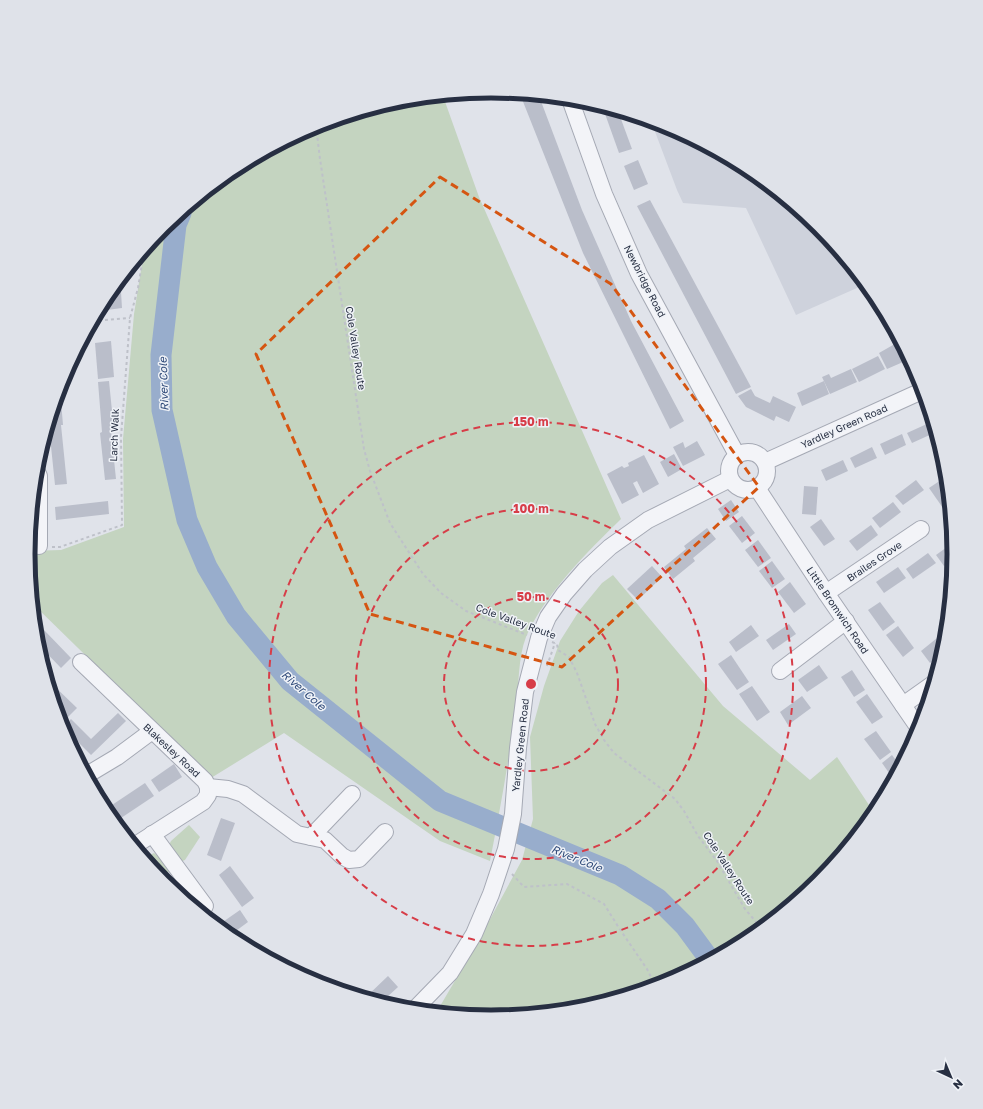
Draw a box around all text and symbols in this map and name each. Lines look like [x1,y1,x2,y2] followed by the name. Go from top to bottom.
[622,243,668,319] street label: Newbridge Road
[343,305,369,391] street label: Cole Valley Route
[156,355,170,411] water label: River Cole
[799,401,889,451] street label: Yardley Green Road
[107,408,121,462] street label: Larch Walk
[514,414,548,429] text: 150 m
[513,501,549,516] text: 100 m
[844,538,904,584] street label: Brailes Grove
[804,564,872,656] street label: Little Bromwich Road
[517,589,545,604] text: 50 m
[474,601,558,641] street label: Cole Valley Route
[279,667,330,714] water label: River Cole
[524,677,538,691] centre of rings
[509,698,531,792] street label: Yardley Green Road
[141,721,203,779] street label: Blakesley Road
[701,829,757,907] street label: Cole Valley Route
[550,842,606,875] water label: River Cole
[931,1057,971,1097] north arrow
[951,1077,966,1092] text: N

